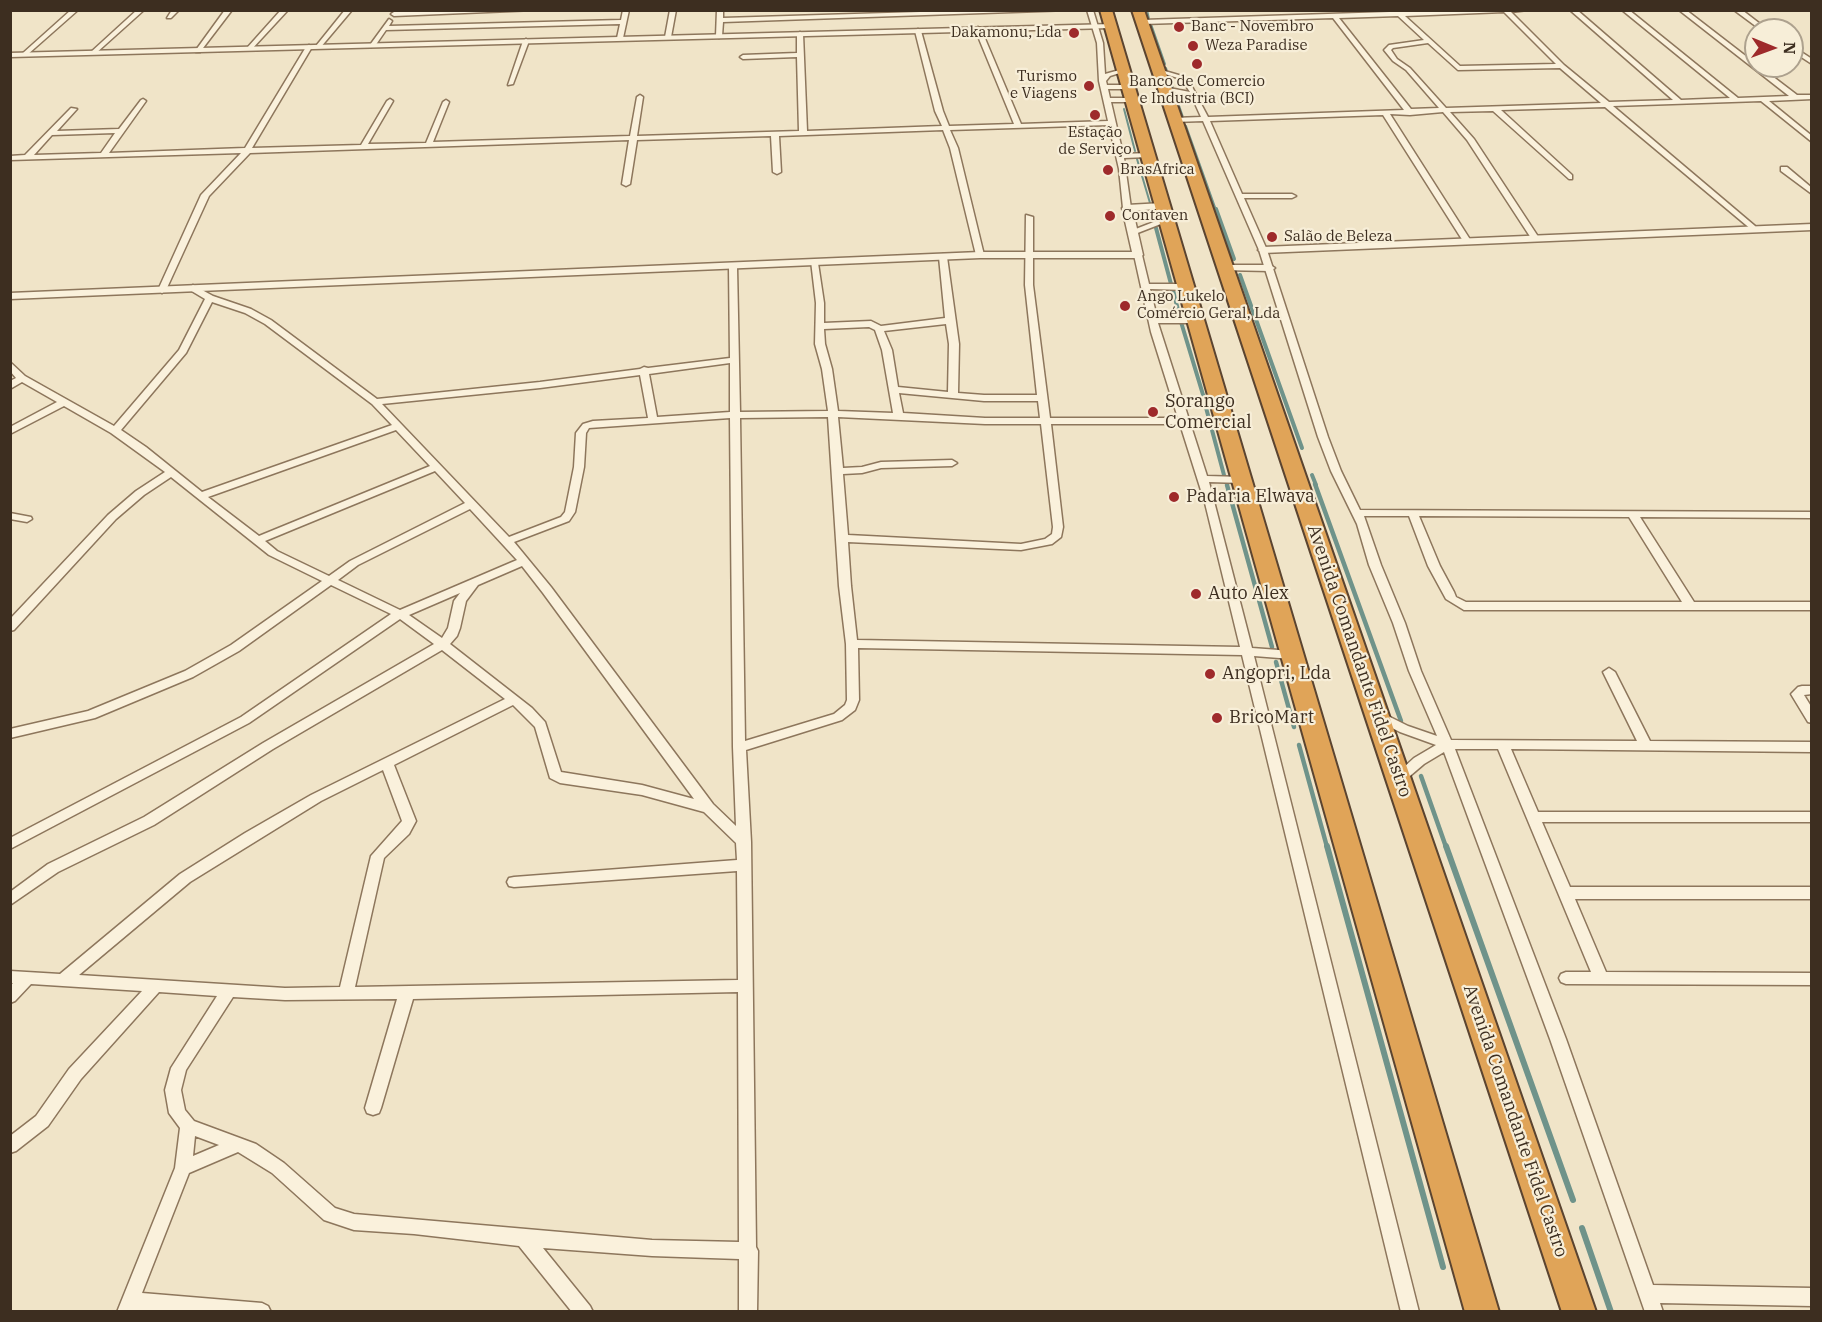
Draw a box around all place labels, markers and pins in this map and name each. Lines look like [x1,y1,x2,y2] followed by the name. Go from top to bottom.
[1191,18,1314,36] place label: Banc - Novembro
[1172,20,1186,34] marker: Banc - Novembro
[951,24,1062,42] place label: Dakamonu, Lda
[1067,26,1081,40] marker: Dakamonu, Lda
[1205,37,1307,55] place label: Weza Paradise
[1186,39,1200,53] marker: Weza Paradise
[1190,57,1204,71] marker: Banco de Comercio e Industria (BCI)
[1010,68,1077,103] place label: Turismo e Viagens
[1129,73,1265,108] place label: Banco de Comercio e Industria (BCI)
[1082,79,1096,93] marker: Turismo e Viagens
[1088,108,1102,122] marker: Estação de Serviço
[1058,124,1132,159] place label: Estação de Serviço
[1120,161,1195,179] place label: BrasAfrica
[1101,163,1115,177] marker: BrasAfrica
[1122,207,1188,225] place label: Contaven
[1103,209,1117,223] marker: Contaven
[1284,228,1393,246] place label: Salão de Beleza
[1265,230,1279,244] marker: Salão de Beleza
[1137,288,1280,323] place label: Ango Lukelo Comércio Geral, Lda
[1118,299,1132,313] marker: Ango Lukelo Comércio Geral, Lda
[1165,391,1252,434] place label: Sorango Comercial
[1146,405,1160,419] marker: Sorango Comercial
[1186,486,1315,508] place label: Padaria Elwava
[1167,490,1181,504] marker: Padaria Elwava
[1208,583,1289,605] place label: Auto Alex
[1189,587,1203,601] marker: Auto Alex
[1222,663,1331,685] place label: Angopri, Lda
[1203,667,1217,681] marker: Angopri, Lda
[1229,707,1314,729] place label: BricoMart
[1210,711,1224,725] marker: BricoMart

